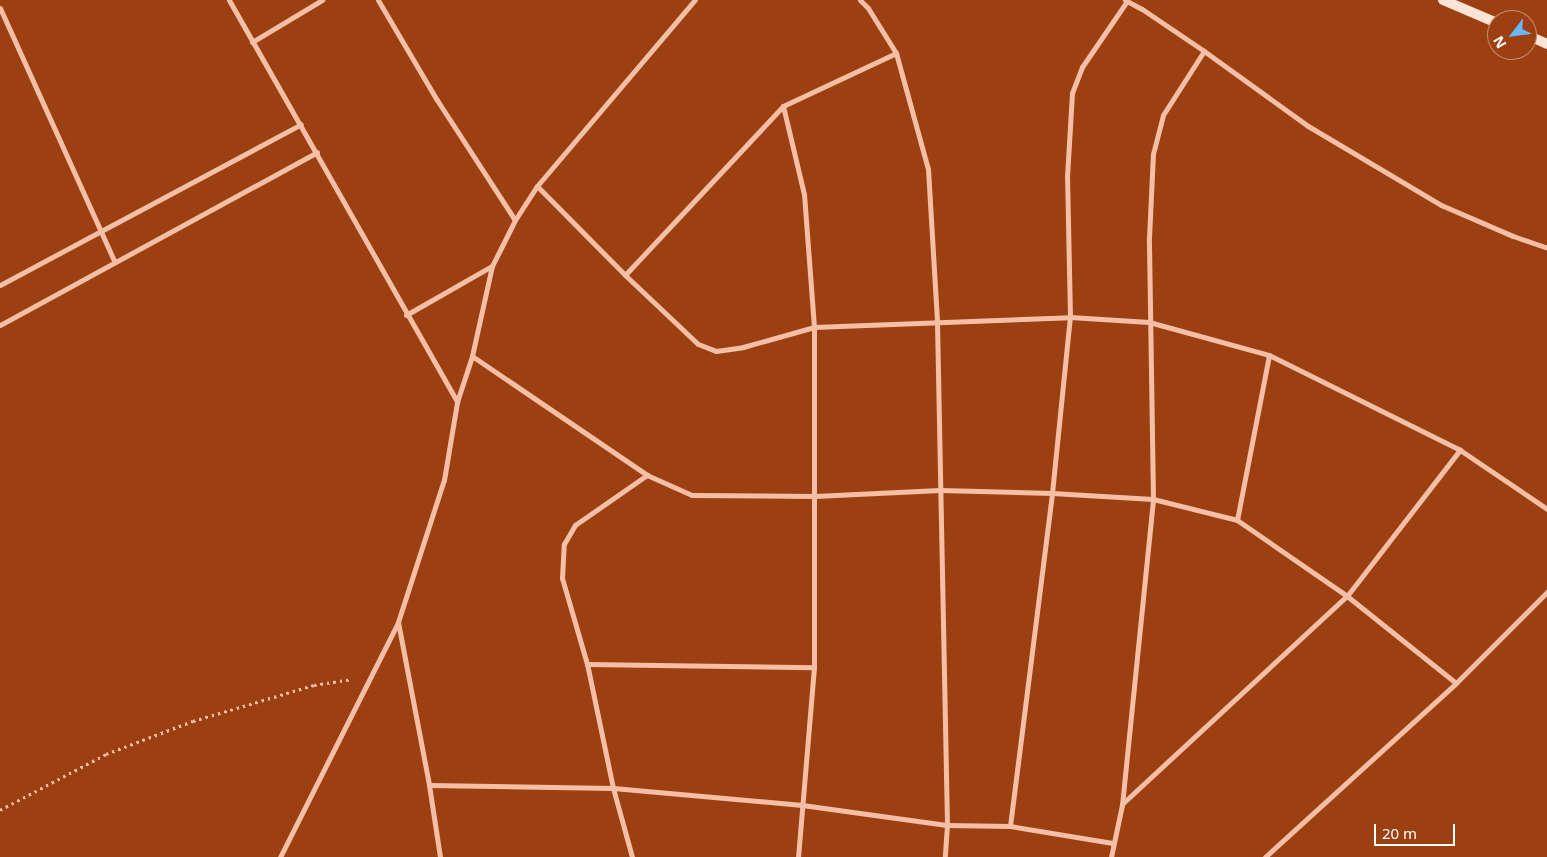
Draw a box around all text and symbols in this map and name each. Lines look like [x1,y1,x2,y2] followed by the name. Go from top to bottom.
[1487,10,1537,60] north arrow
[1488,33,1511,52] text: N
[1377,814,1458,846] scale bar
[1382,823,1417,843] text: 20 m

